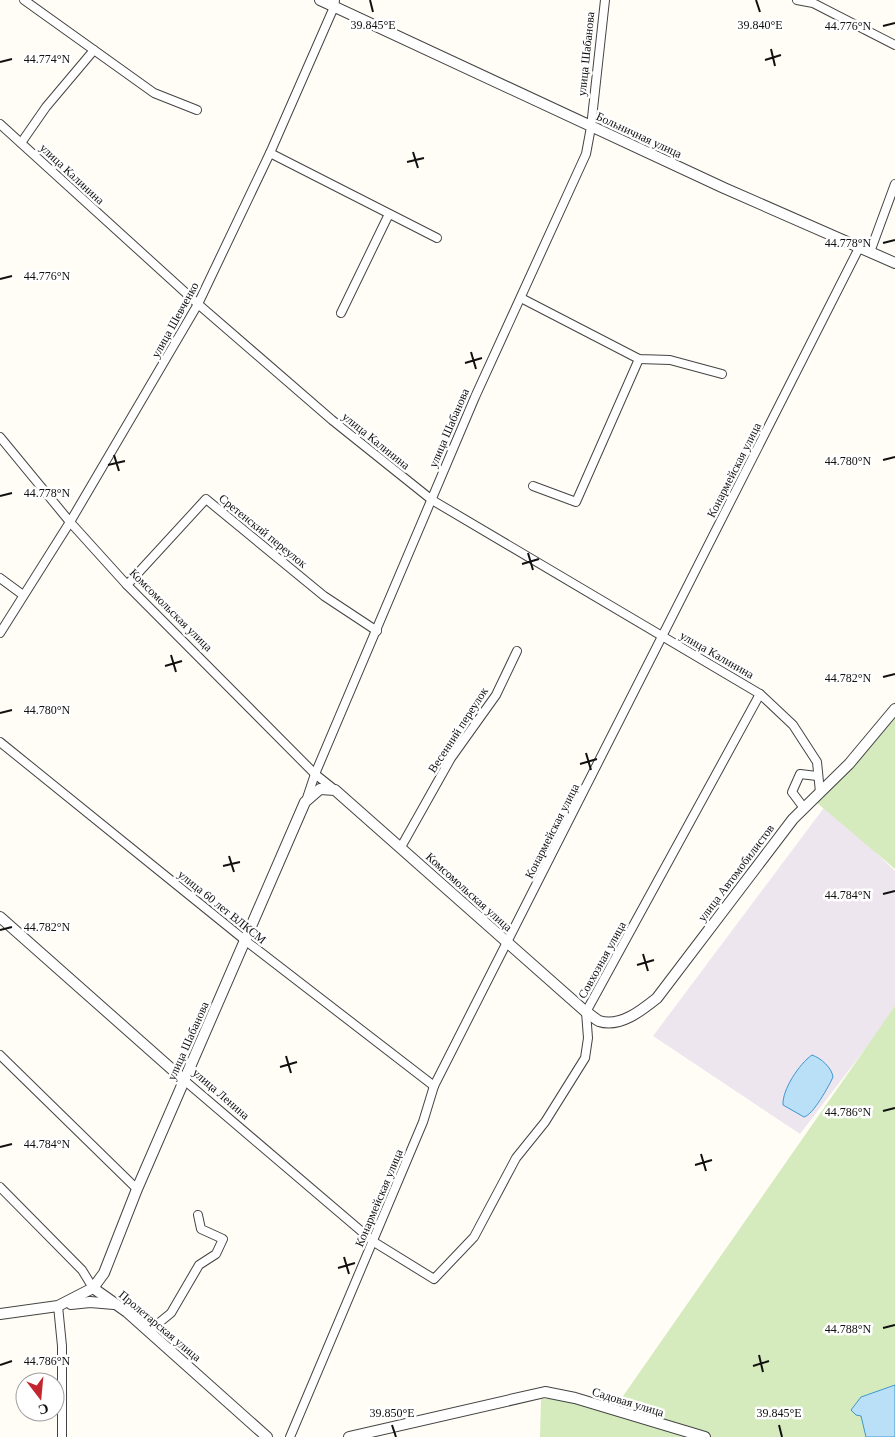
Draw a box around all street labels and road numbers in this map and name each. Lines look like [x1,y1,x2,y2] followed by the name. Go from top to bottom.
[575,10,597,97] street label: улица Шабанова
[594,109,685,161] street label: Больничная улица
[37,141,108,208] street label: улица Калинина
[148,280,202,360] street label: улица Шевченко
[426,386,472,470] street label: улица Шабанова
[339,409,413,473] street label: улица Калинина
[704,420,764,520] street label: Конармейская улица
[216,491,310,571] street label: Сретенский переулок
[127,566,216,655] street label: Комсомольская улица
[678,628,757,682] street label: улица Калинина
[425,684,491,775] street label: Весенний переулок
[522,781,582,881] street label: Конармейская улица
[695,821,777,924] street label: улица Автомобилистов
[423,850,516,935] street label: Комсомольская улица
[175,867,269,947] street label: улица 60 лет ВЛКСМ
[575,918,629,1001] street label: Совхозная улица
[164,999,212,1083] street label: улица Шабанова
[190,1066,253,1123] street label: улица Ленина
[352,1146,406,1249] street label: Конармейская улица
[116,1288,204,1365] street label: Пролетарская улица
[590,1384,666,1420] street label: Садовая улица

